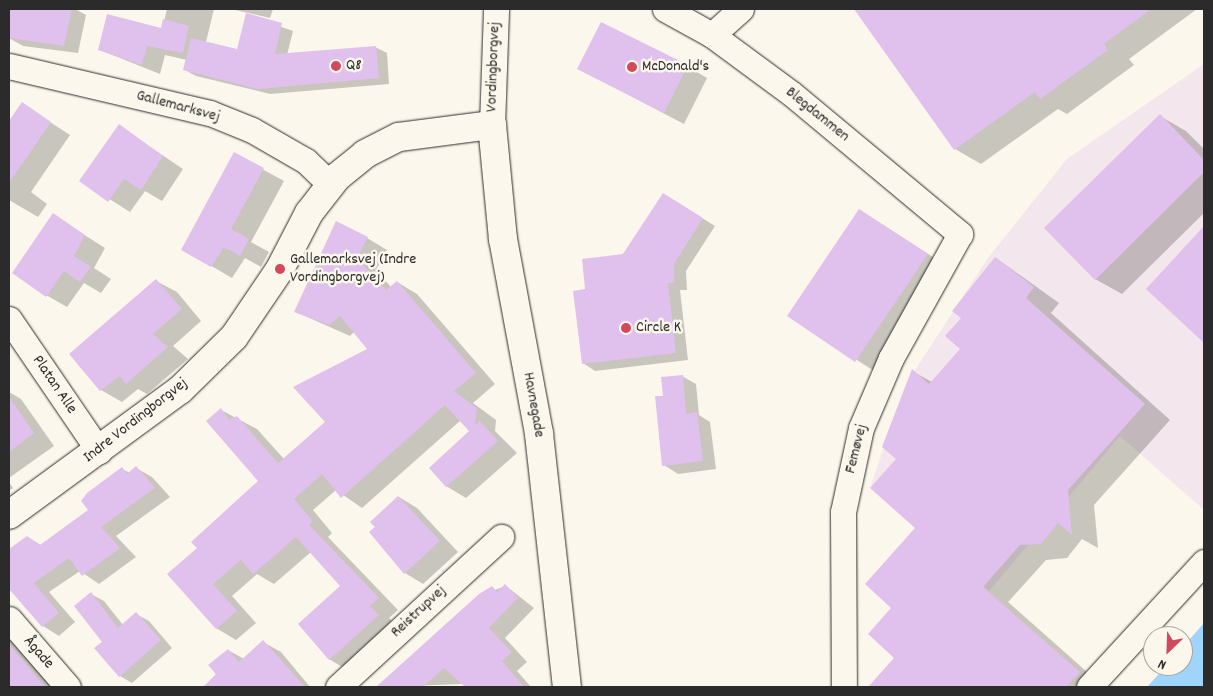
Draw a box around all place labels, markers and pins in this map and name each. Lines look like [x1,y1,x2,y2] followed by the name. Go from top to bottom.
[346,56,362,76] place label: Q8
[642,57,709,77] place label: McDonald's
[330,60,342,72] marker: Q8
[626,61,638,73] marker: McDonald's
[290,250,416,288] place label: Gallemarksvej (Indre Vordingborgvej)
[274,263,286,275] marker: Gallemarksvej (Indre Vordingborgvej)
[636,318,681,338] place label: Circle K
[620,322,632,334] marker: Circle K

